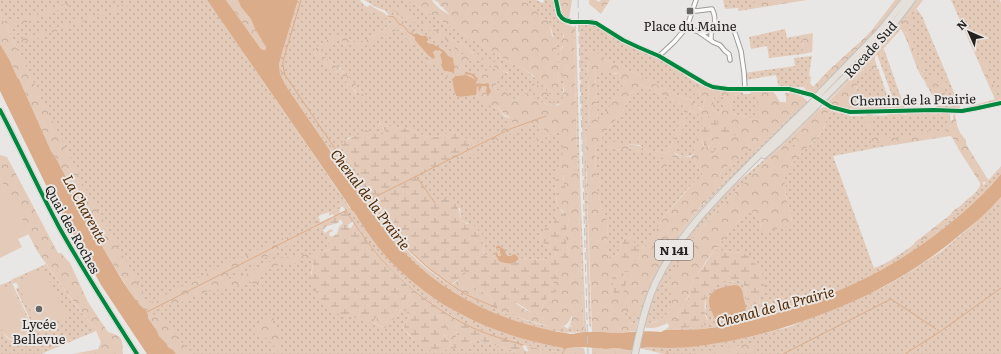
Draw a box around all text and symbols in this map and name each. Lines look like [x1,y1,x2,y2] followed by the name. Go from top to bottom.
[685,6,695,16] marker: Place du Maine
[949,12,989,52] north arrow
[952,15,970,33] text: N
[644,16,737,35] place label: Place du Maine
[839,16,901,82] street label: Rocade Sud
[850,88,976,110] street label: Chemin de la Prairie
[326,145,416,254] water label: Chenal de la Prairie
[59,171,113,247] water label: La Charente
[41,181,105,277] street label: Quai des Roches
[655,240,693,260] road number: N 141
[714,281,837,331] water label: Chenal de la Prairie
[34,304,44,314] marker: Lycée Bellevue
[13,314,66,348] place label: Lycée Bellevue

